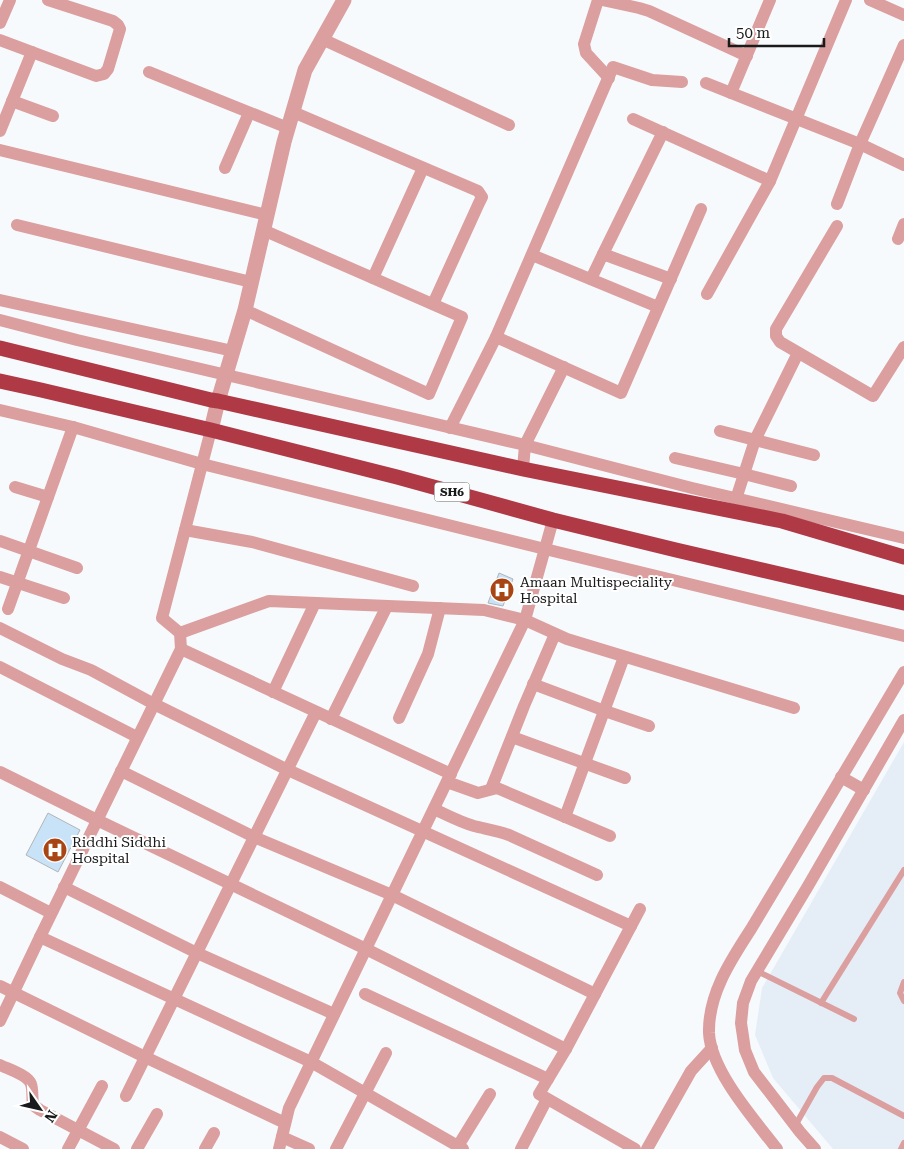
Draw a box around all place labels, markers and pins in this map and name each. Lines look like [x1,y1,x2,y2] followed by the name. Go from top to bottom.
[520,574,673,606] place label: Amaan Multispeciality Hospital
[489,577,515,603] hospital icon: Amaan Multispeciality Hospital
[72,834,166,866] place label: Riddhi Siddhi Hospital
[42,837,68,863] hospital icon: Riddhi Siddhi Hospital

